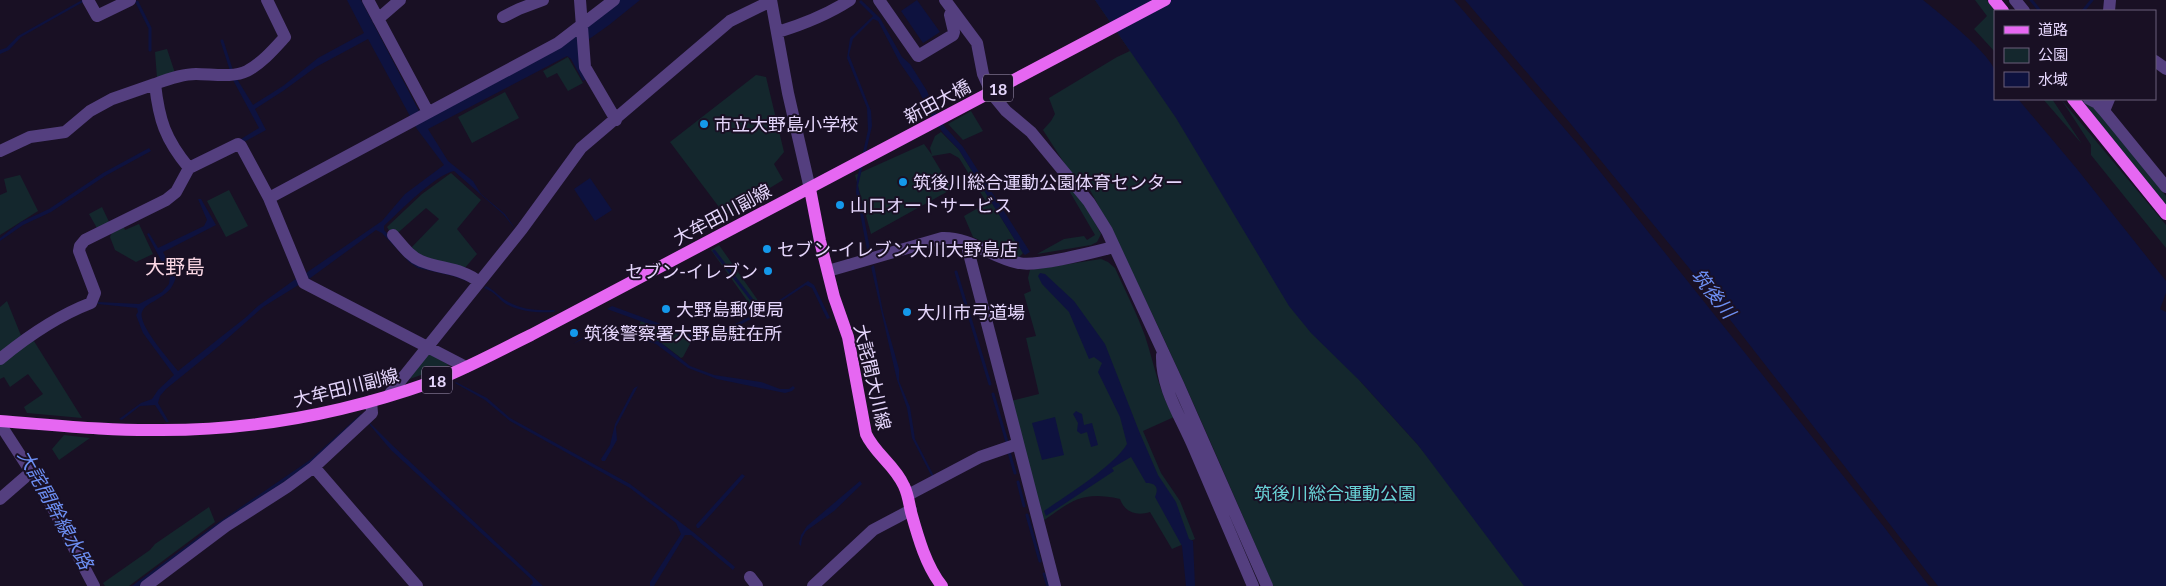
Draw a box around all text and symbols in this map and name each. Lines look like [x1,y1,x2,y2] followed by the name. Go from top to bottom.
[1994,10,2156,100] legend
[2038,20,2068,38] text: 道路
[2038,45,2068,63] text: 公園
[2038,70,2068,88] text: 水域
[900,74,974,128] street label: 新田大橋
[983,75,1013,102] road number: 18
[714,113,858,135] place label: 市立大野島小学校
[698,118,710,130] marker: 市立大野島小学校
[913,171,1183,193] place label: 筑後川総合運動公園体育センター
[897,176,909,188] marker: 筑後川総合運動公園体育センター
[669,179,775,249] street label: 大牟田川副線
[850,194,1012,216] place label: 山口オートサービス
[834,199,846,211] marker: 山口オートサービス
[777,238,1018,260] place label: セブン-イレブン大川大野島店
[761,243,773,255] marker: セブン-イレブン大川大野島店
[145,254,205,278] district label: 大野島
[625,260,758,282] place label: セブン-イレブン
[1687,263,1742,324] water label: 筑後川
[762,265,774,277] marker: セブン-イレブン
[676,298,784,320] place label: 大野島郵便局
[917,301,1025,323] place label: 大川市弓道場
[660,303,672,315] marker: 大野島郵便局
[901,306,913,318] marker: 大川市弓道場
[584,322,782,344] place label: 筑後警察署大野島駐在所
[850,322,896,432] street label: 大詫間大川線
[568,327,580,339] marker: 筑後警察署大野島駐在所
[291,363,401,411] street label: 大牟田川副線
[422,366,452,394] road number: 18
[14,445,99,574] water label: 大詫間幹線水路
[1254,482,1416,504] park label: 筑後川総合運動公園

